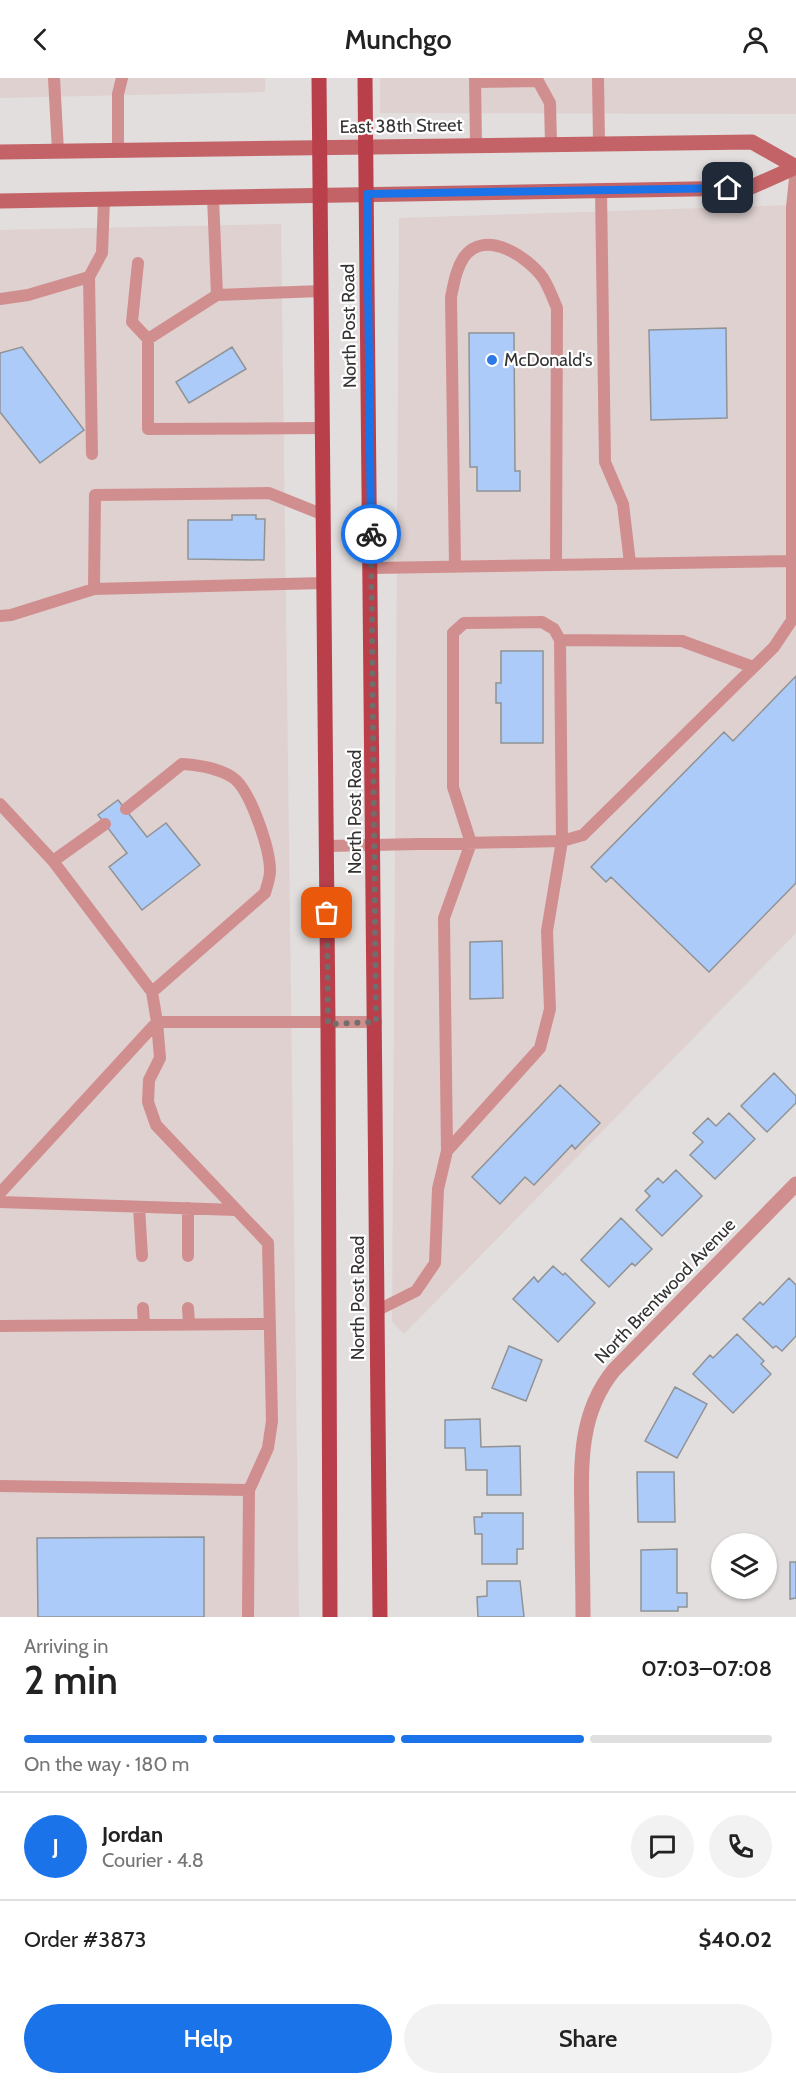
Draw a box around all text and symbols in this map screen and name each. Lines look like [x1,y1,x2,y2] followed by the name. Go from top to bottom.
[24,23,57,56] icon: back
[344,23,452,56] text: Munchgo
[739,23,772,56] icon: person
[339,114,463,138] street label: East 38th Street
[702,162,753,213] pin
[711,171,744,204] icon: home
[337,264,361,388] street label: North Post Road
[504,349,592,371] place label: McDonald's
[485,353,499,367] marker: McDonald's
[341,504,401,564] courier
[355,518,388,551] icon: bike
[344,750,366,874] street label: North Post Road
[301,887,352,938] pin
[310,896,343,929] icon: bag
[590,1214,740,1368] street label: North Brentwood Avenue
[347,1236,369,1360] street label: North Post Road
[711,1533,777,1599] map controls
[711,1533,777,1599] button: layers
[24,1634,108,1658] text: Arriving in
[641,1655,772,1682] text: 07:03–07:08
[24,1656,118,1704] text: 2 min
[24,1752,189,1776] text: On the way · 180 m
[631,1815,694,1878] button: chat
[709,1815,772,1878] button: phone
[102,1821,163,1848] text: Jordan
[52,1833,59,1860] text: J
[102,1848,204,1872] text: Courier · 4.8
[24,1926,147,1953] text: Order #3873
[698,1926,772,1953] text: $40.02
[24,2004,392,2073] button: Help
[404,2004,772,2073] button: Share

